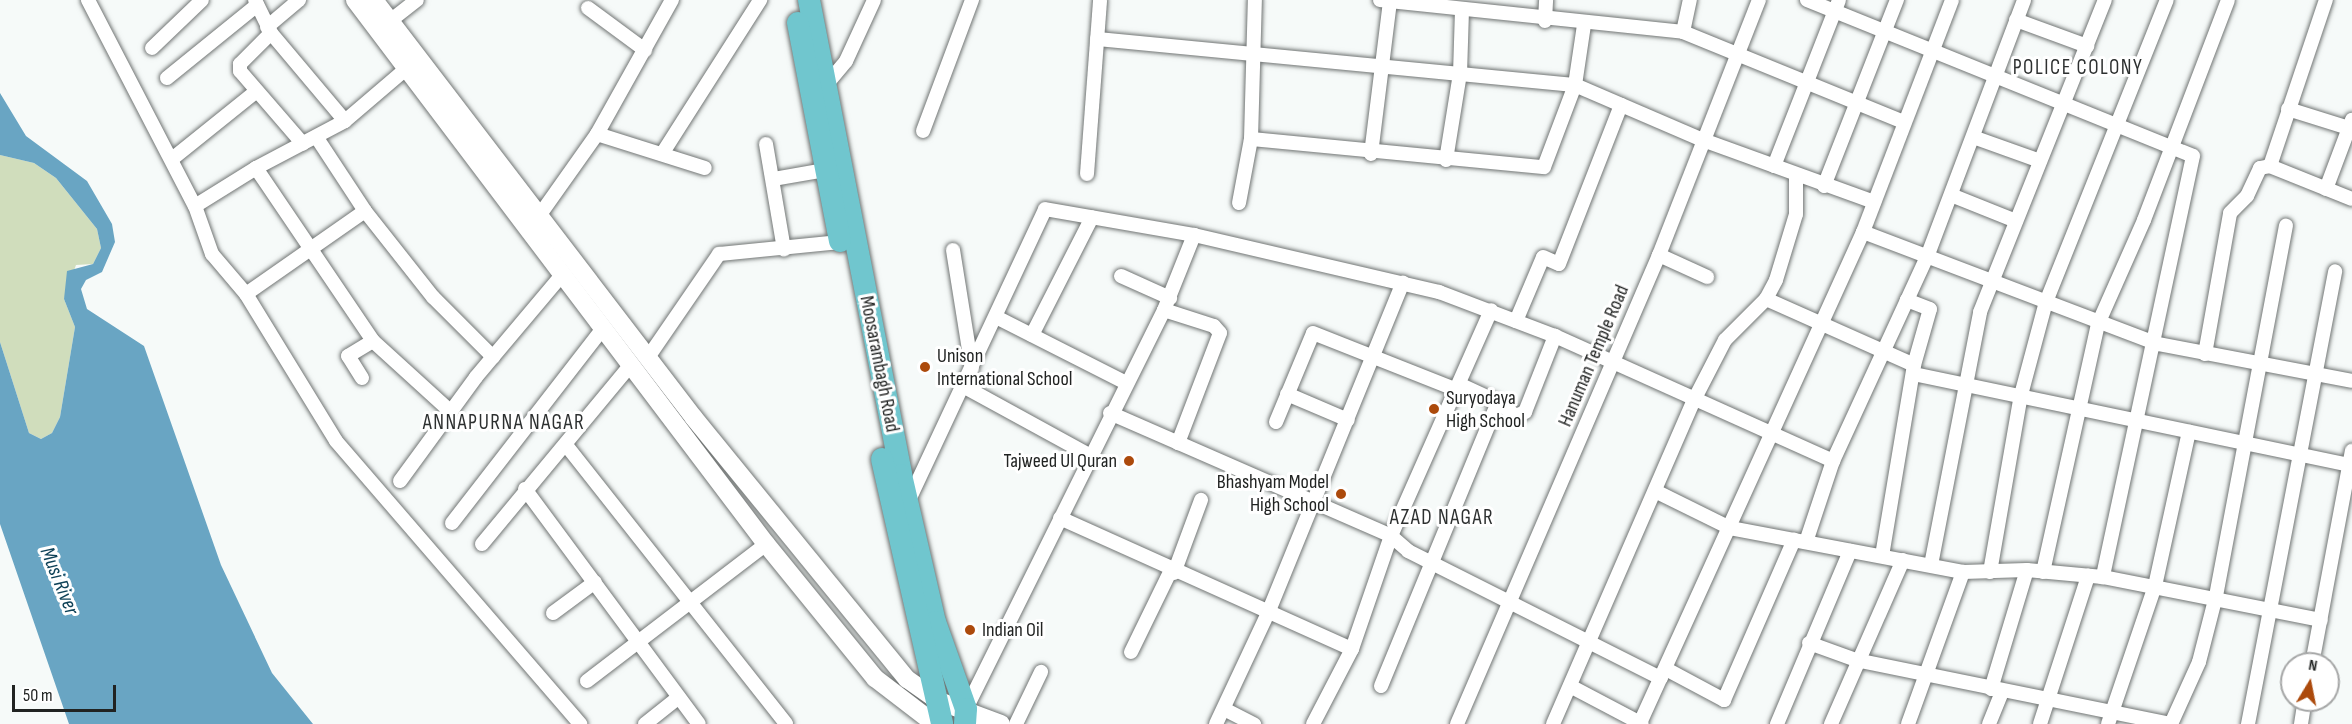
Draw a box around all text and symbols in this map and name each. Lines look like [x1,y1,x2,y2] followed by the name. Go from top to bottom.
[2013,55,2143,81] district label: POLICE COLONY
[1553,282,1635,430] street label: Hanuman Temple Road
[854,294,904,434] street label: Moosarambagh Road
[937,344,1072,391] place label: Unison International School
[918,360,932,374] marker: Unison International School
[1446,386,1525,433] place label: Suryodaya High School
[1427,402,1441,416] marker: Suryodaya High School
[423,410,585,436] district label: ANNAPURNA NAGAR
[1003,449,1117,473] place label: Tajweed Ul Quran
[1122,454,1136,468] marker: Tajweed Ul Quran
[1217,470,1329,517] place label: Bhashyam Model High School
[1334,487,1348,501] marker: Bhashyam Model High School
[1390,505,1494,531] district label: AZAD NAGAR
[34,544,84,618] water label: Musi River
[982,618,1043,642] place label: Indian Oil
[963,623,977,637] marker: Indian Oil
[2280,652,2340,712] north arrow
[2307,656,2319,676] text: N
[15,673,118,711] scale bar
[23,685,53,706] text: 50 m

